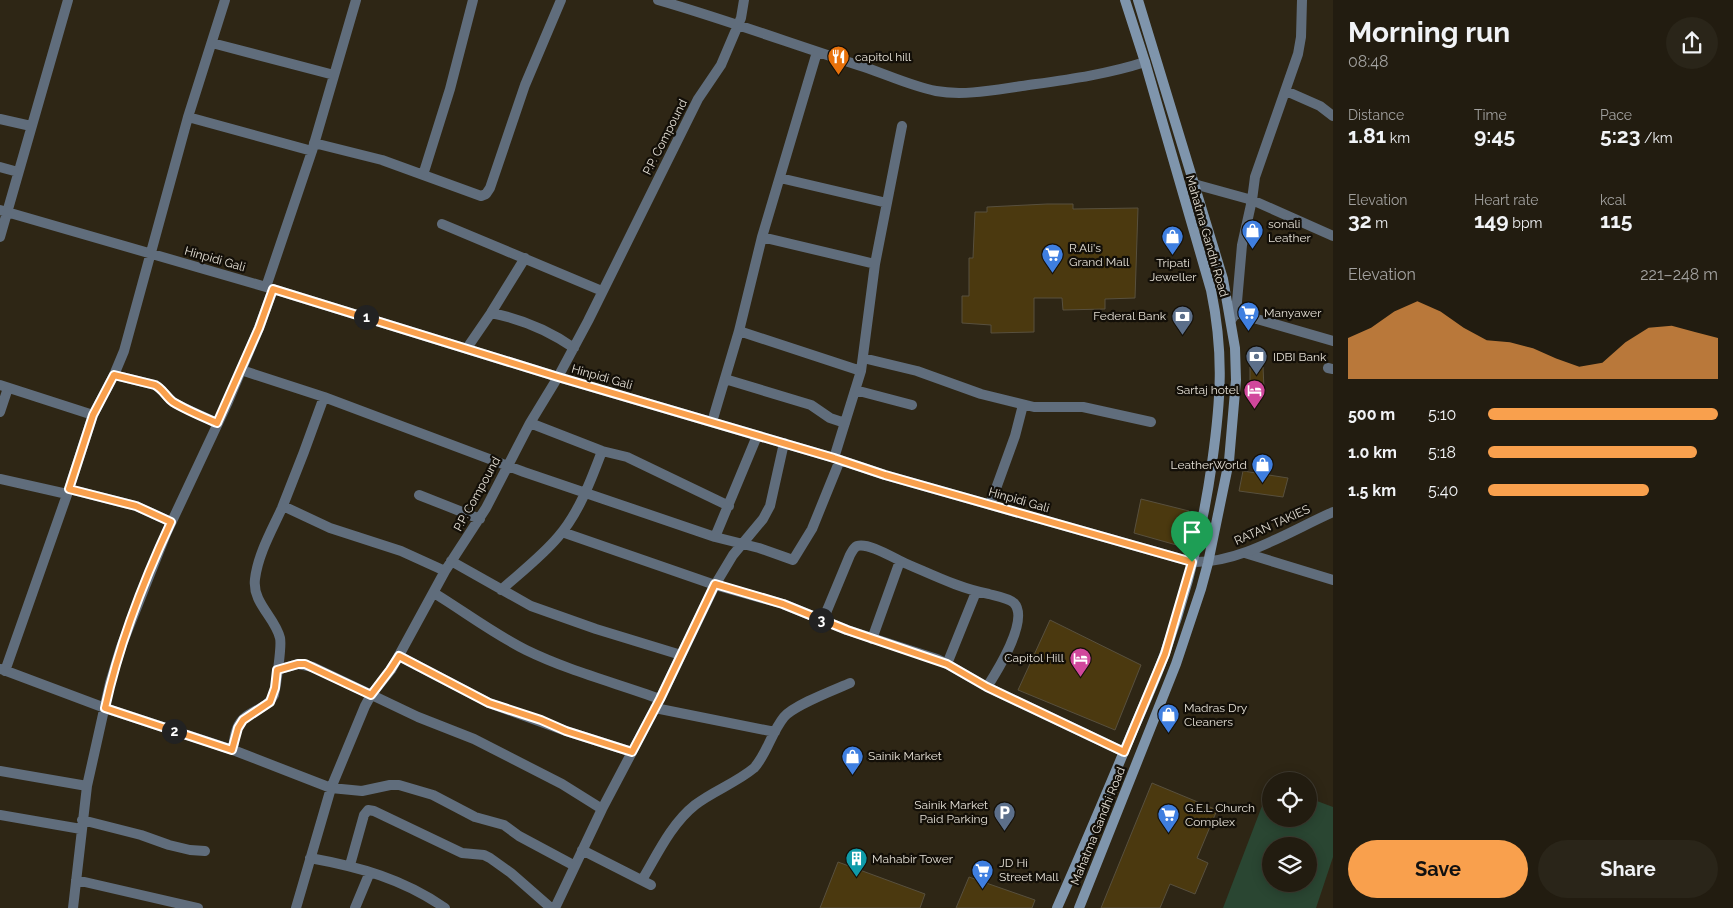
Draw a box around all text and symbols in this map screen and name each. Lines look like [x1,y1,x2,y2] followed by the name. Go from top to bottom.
[1348,16,1510,49] text: Morning run
[1666,17,1718,69] button: share
[827,45,851,76] restaurant icon: capitol hill
[855,50,912,64] place label: capitol hill
[1348,52,1389,71] text: 08:48
[640,97,690,177] street label: P.P. Compound
[1348,107,1404,123] text: Distance
[1474,107,1507,123] text: Time
[1600,107,1632,123] text: Pace
[1348,123,1386,148] text: 1.81
[1474,123,1515,148] text: 9:45
[1600,123,1640,148] text: 5:23
[1386,130,1410,146] text: km
[1640,130,1673,146] text: /km
[1183,173,1231,299] street label: Mahatma Gandhi Road
[1348,192,1407,208] text: Elevation
[1474,192,1538,208] text: Heart rate
[1600,192,1626,208] text: kcal
[1348,208,1372,233] text: 32
[1474,208,1509,233] text: 149
[1600,208,1632,233] text: 115
[1372,215,1388,231] text: m
[1509,215,1542,231] text: bpm
[1268,217,1311,245] place label: sonali Leather
[1240,219,1264,250] shop icon: sonali Leather
[1161,224,1185,255] shop icon: Tripati Jeweller
[1069,241,1130,269] place label: R.Ali's Grand Mall
[1041,243,1065,274] supermarket icon: R.Ali's Grand Mall
[183,244,247,274] street label: Hinpidi Gali
[1150,256,1197,284] place label: Tripati Jeweller
[1348,265,1416,284] text: Elevation
[1640,265,1718,284] text: 221–248 m
[1236,301,1260,332] supermarket icon: Manyawer
[354,304,378,330] pin: 1
[1170,304,1194,335] bank icon: Federal Bank
[1264,306,1322,320] place label: Manyawer
[363,309,370,325] text: 1
[1093,309,1167,323] place label: Federal Bank
[1245,345,1269,376] bank icon: IDBI Bank
[1273,350,1327,364] place label: IDBI Bank
[570,362,634,392] street label: Hinpidi Gali
[1243,378,1267,409] hotel icon: Sartaj hotel
[1176,383,1240,397] place label: Sartaj hotel
[1348,405,1395,424] text: 500 m
[1428,405,1456,424] text: 5:10
[1348,443,1397,462] text: 1.0 km
[1428,443,1456,462] text: 5:18
[1251,453,1275,484] shop icon: LeatherWorld
[451,454,503,534] street label: P.P. Compound
[1171,458,1247,472] place label: LeatherWorld
[1348,481,1396,500] text: 1.5 km
[1428,481,1458,500] text: 5:40
[987,485,1051,515] street label: Hinpidi Gali
[1232,502,1312,548] street label: RATAN TAKIES
[1171,511,1213,562] pin
[1178,518,1206,546] icon: arrive
[808,608,834,632] pin: 3
[818,612,825,628] text: 3
[1068,646,1092,677] hotel icon: Capitol Hill
[1004,651,1065,665] place label: Capitol Hill
[1184,701,1248,729] place label: Madras Dry Cleaners
[1156,703,1180,734] shop icon: Madras Dry Cleaners
[162,718,186,744] pin: 2
[171,723,178,739] text: 2
[840,744,864,775] shop icon: Sainik Market
[868,749,942,763] place label: Sainik Market
[1068,765,1128,887] street label: Mahatma Gandhi Road
[1262,772,1317,892] map controls
[1262,772,1317,827] button: locate
[914,798,988,826] place label: Sainik Market Paid Parking
[992,800,1016,831] parking icon: Sainik Market Paid Parking
[1185,801,1255,829] place label: G.E.L Church Complex
[1157,803,1181,834] supermarket icon: G.E.L Church Complex
[1262,837,1317,892] button: layers
[1348,840,1528,898] button: Save
[1538,840,1718,898] button: Share
[844,847,868,878] building icon: Mahabir Tower
[872,852,954,866] place label: Mahabir Tower
[999,856,1060,884] place label: JD Hi Street Mall
[971,858,995,889] supermarket icon: JD Hi Street Mall

